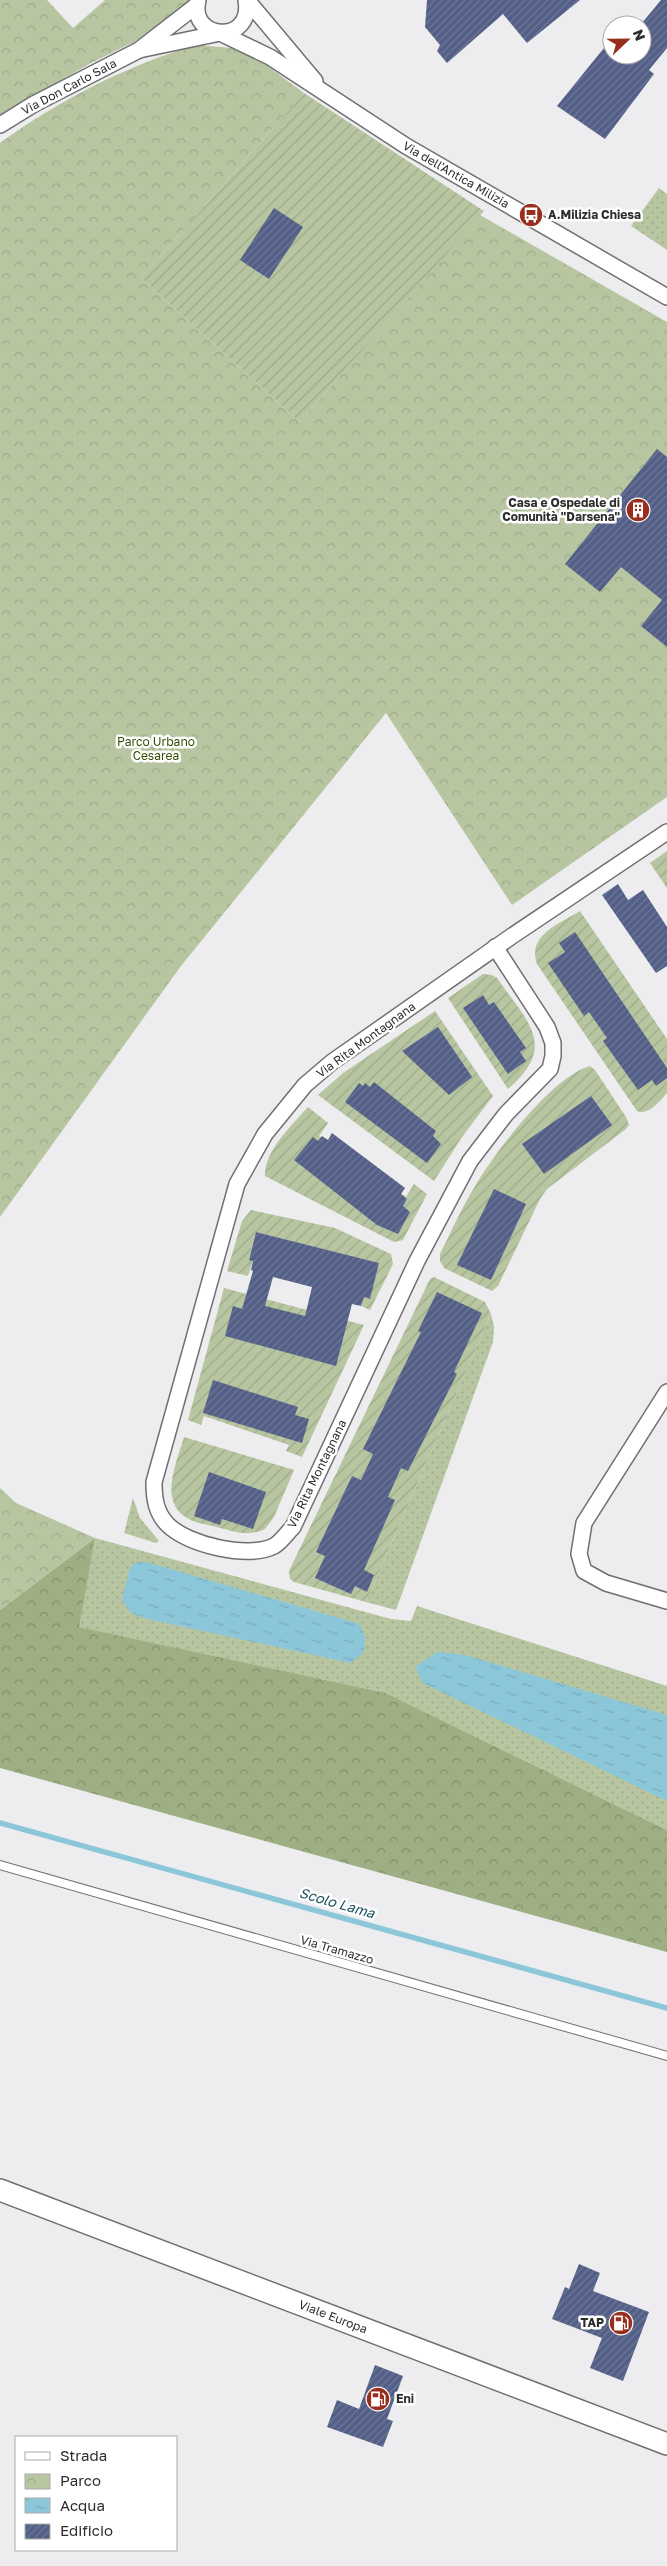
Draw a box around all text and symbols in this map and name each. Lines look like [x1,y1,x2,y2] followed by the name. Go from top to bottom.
[602,15,652,65] north arrow
[630,27,649,43] text: N
[19,55,119,118] street label: Via Don Carlo Sala
[400,138,512,211] street label: Via dell'Antica Milizia
[518,202,544,228] bus stop icon: A.Milizia Chiesa
[548,207,641,222] place label: A.Milizia Chiesa
[502,495,620,524] place label: Casa e Ospedale di Comunità "Darsena"
[625,497,651,523] building icon: Casa e Ospedale di Comunità "Darsena"
[117,734,195,763] park label: Parco Urbano Cesarea
[313,999,418,1081] street label: Via Rita Montagnana
[284,1417,349,1531] street label: Via Rita Montagnana
[298,1884,378,1922] water label: Scolo Lama
[299,1932,376,1967] street label: Via Tramazzo
[297,2297,370,2336] street label: Viale Europa
[608,2310,634,2336] fuel station icon: TAP
[580,2315,604,2330] place label: TAP
[365,2386,391,2412] fuel station icon: Eni
[396,2391,414,2406] place label: Eni
[15,2436,178,2551] legend
[60,2446,107,2464] text: Strada
[60,2471,101,2489] text: Parco
[60,2496,105,2514] text: Acqua
[60,2521,113,2539] text: Edificio

